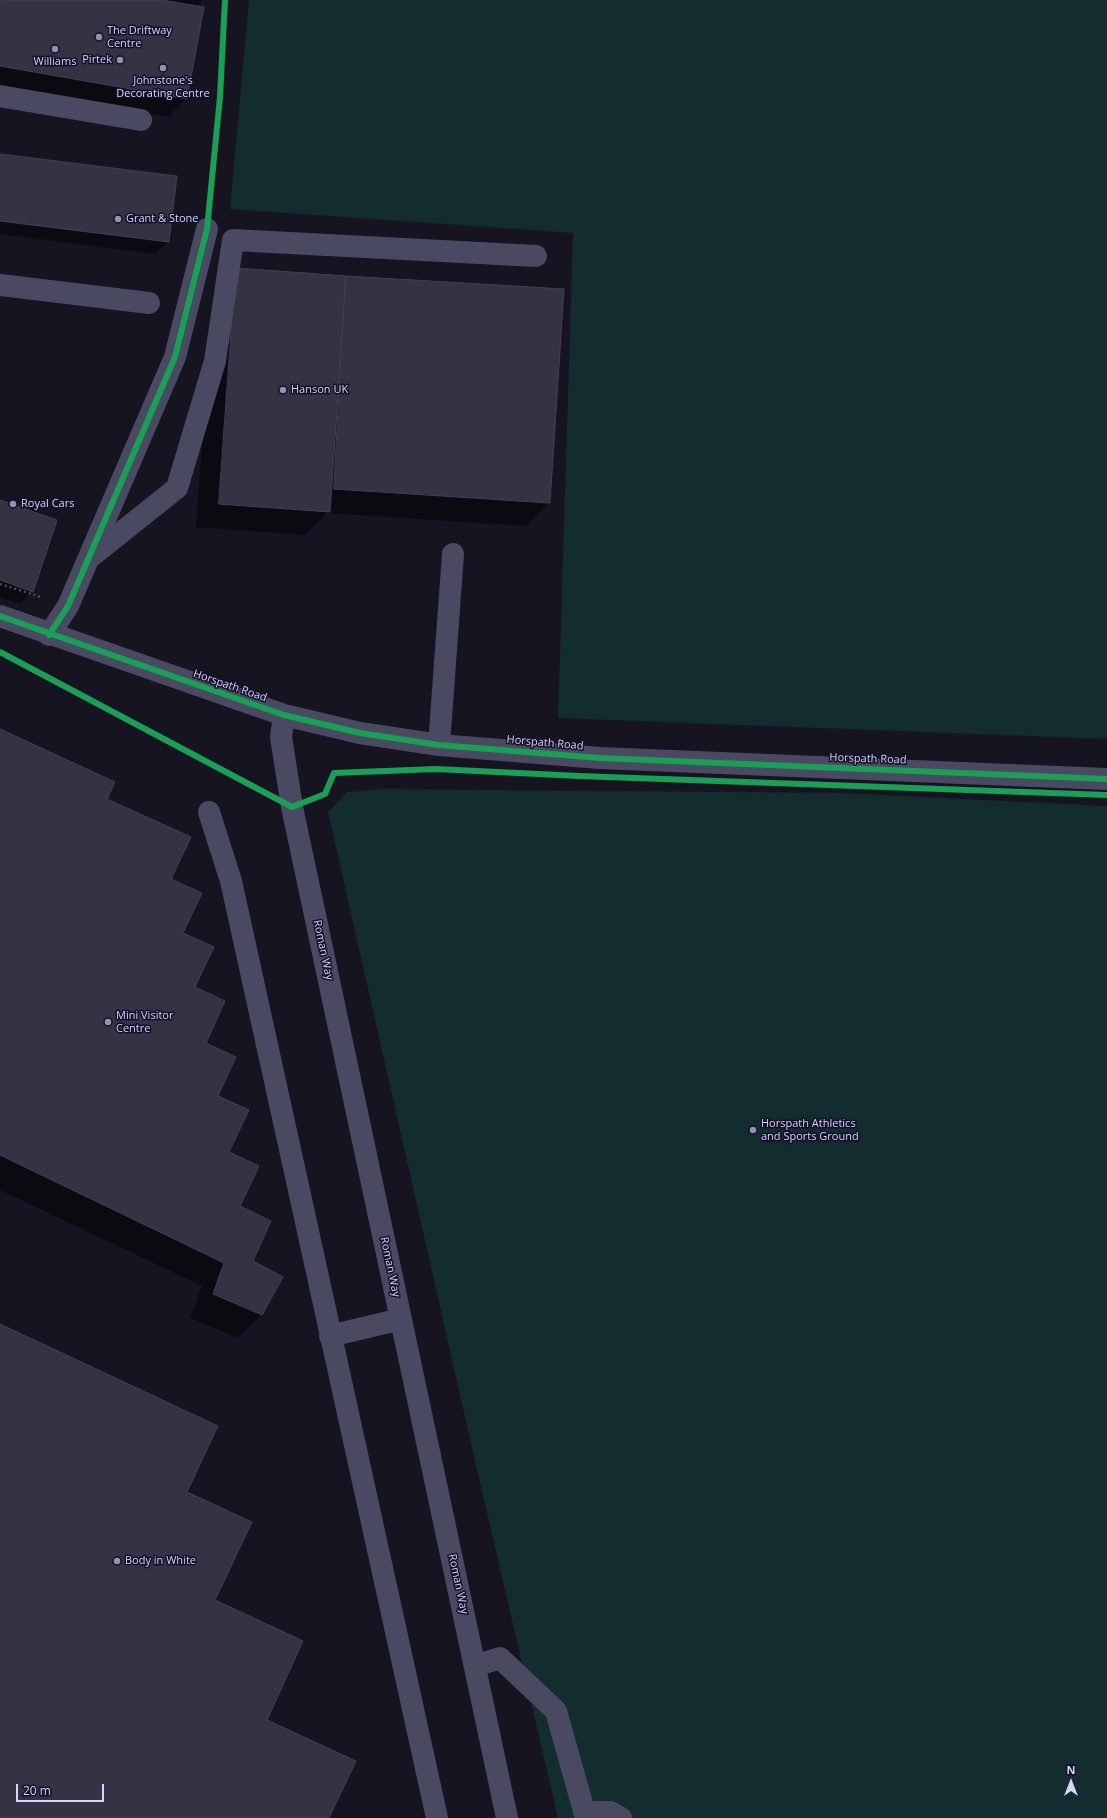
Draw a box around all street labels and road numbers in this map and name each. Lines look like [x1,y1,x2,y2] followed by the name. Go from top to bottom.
[191,667,269,705] street label: Horspath Road
[506,733,584,753] street label: Horspath Road
[829,751,907,767] street label: Horspath Road
[310,919,336,981] street label: Roman Way
[377,1236,403,1298] street label: Roman Way
[445,1553,471,1615] street label: Roman Way

